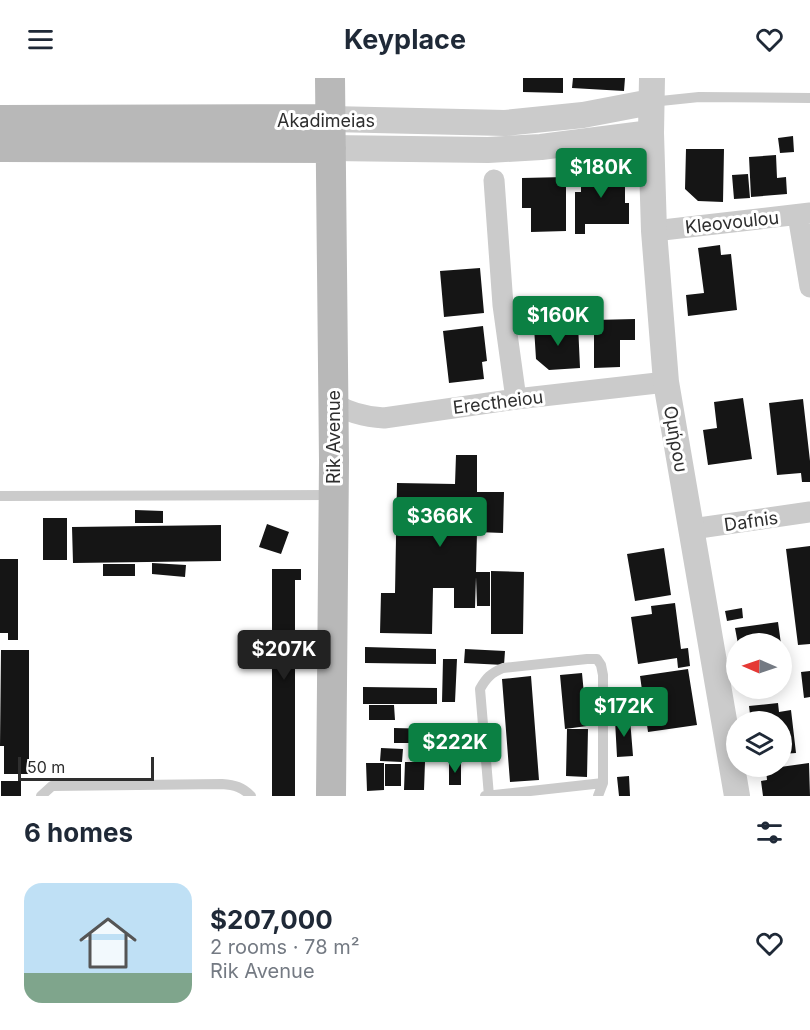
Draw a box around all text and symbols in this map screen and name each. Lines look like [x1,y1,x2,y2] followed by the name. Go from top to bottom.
[24,23,57,56] icon: menu
[344,23,466,56] text: Keyplace
[753,23,786,56] icon: heart
[277,110,375,131] street label: Akadimeias
[559,148,643,199] pin: $180K
[570,155,632,179] text: $180K
[684,207,780,237] street label: Kleovoulou
[516,296,600,347] pin: $160K
[527,303,589,327] text: $160K
[452,386,544,418] street label: Erectheiou
[323,390,344,484] street label: Rik Avenue
[660,404,692,474] street label: Ομήρου
[398,497,482,548] pin: $366K
[407,504,473,528] text: $366K
[723,507,779,535] street label: Dafnis
[242,630,326,681] pin: $207K
[726,633,792,699] north arrow
[726,633,792,777] map controls
[252,637,316,661] text: $207K
[582,687,666,738] pin: $172K
[594,694,654,718] text: $172K
[726,711,792,777] button: layers
[413,723,497,774] pin: $222K
[422,730,488,754] text: $222K
[18,754,154,782] scale bar
[27,757,65,777] text: 50 m
[753,816,786,849] icon: filters
[24,817,133,848] text: 6 homes
[210,904,333,935] text: $207,000
[72,907,144,979] icon: home
[753,927,786,960] icon: heart
[210,935,359,959] text: 2 rooms · 78 m²
[210,959,315,983] text: Rik Avenue

